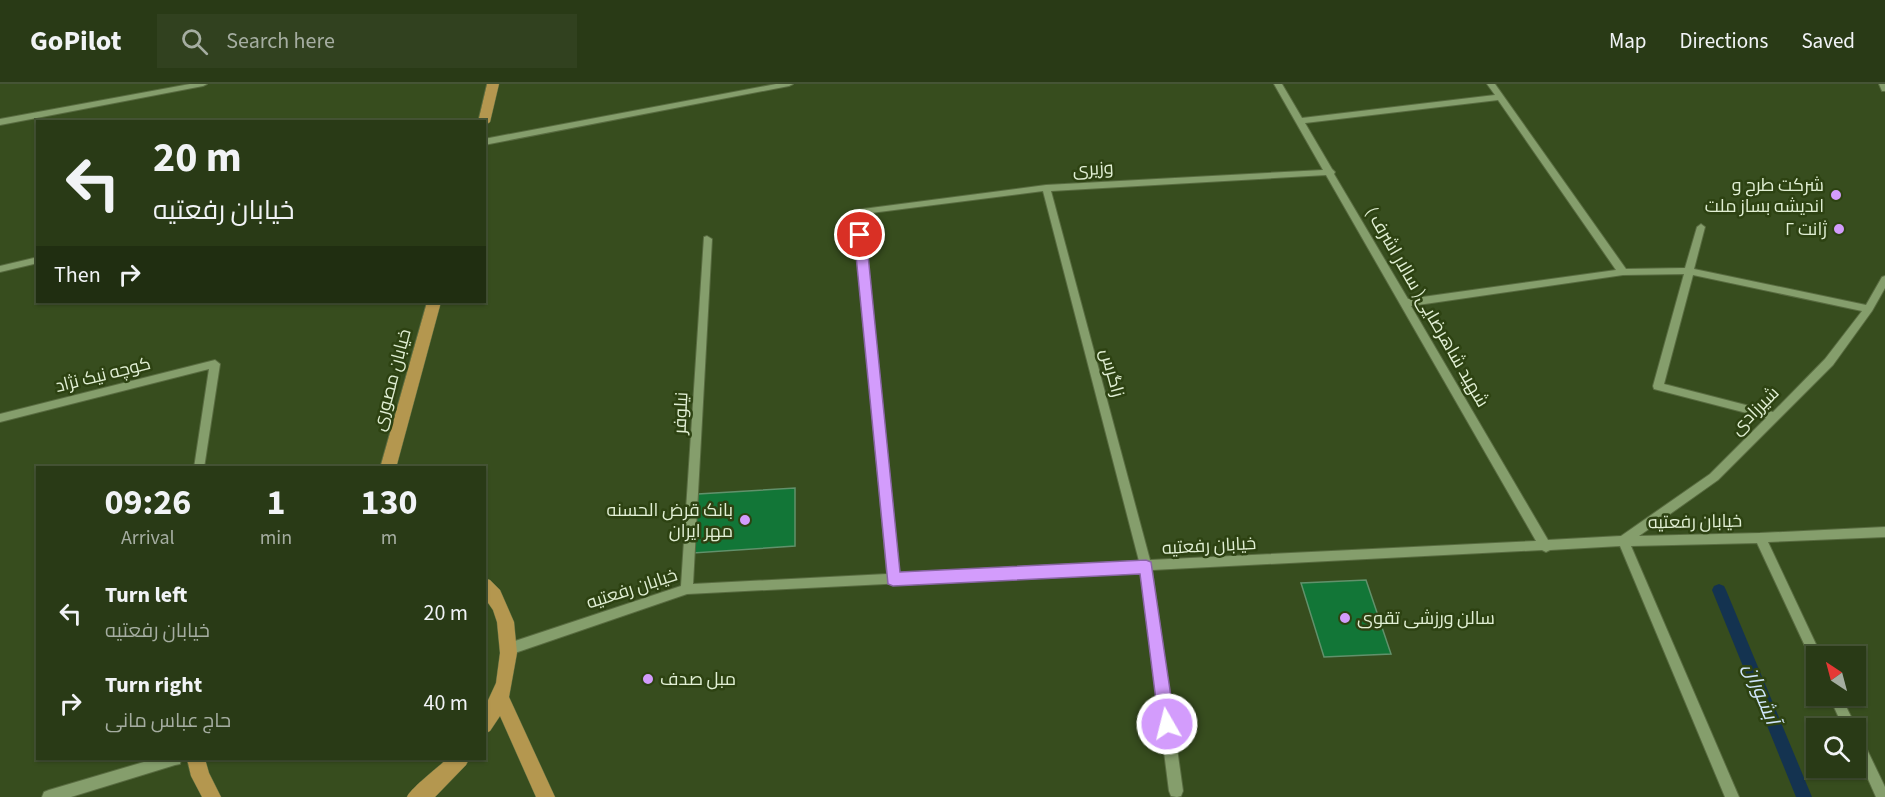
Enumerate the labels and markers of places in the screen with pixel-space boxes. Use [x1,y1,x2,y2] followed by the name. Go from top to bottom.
[1705,173,1824,219] place label: شرکت طرح و اندیشه بساز ملت
[1829,188,1843,202] marker: شرکت طرح و اندیشه بساز ملت
[834,209,885,260] pin
[1785,217,1827,242] place label: ژانت ۲
[1832,222,1846,236] marker: ژانت ۲
[607,498,733,544] place label: بانک قرض الحسنه مهر ایران
[738,513,752,527] marker: بانک قرض الحسنه مهر ایران
[1357,606,1495,631] place label: سالن ورزشی تقوی
[1338,611,1352,625] marker: سالن ورزشی تقوی
[660,667,736,692] place label: مبل صدف
[641,672,655,686] marker: مبل صدف

